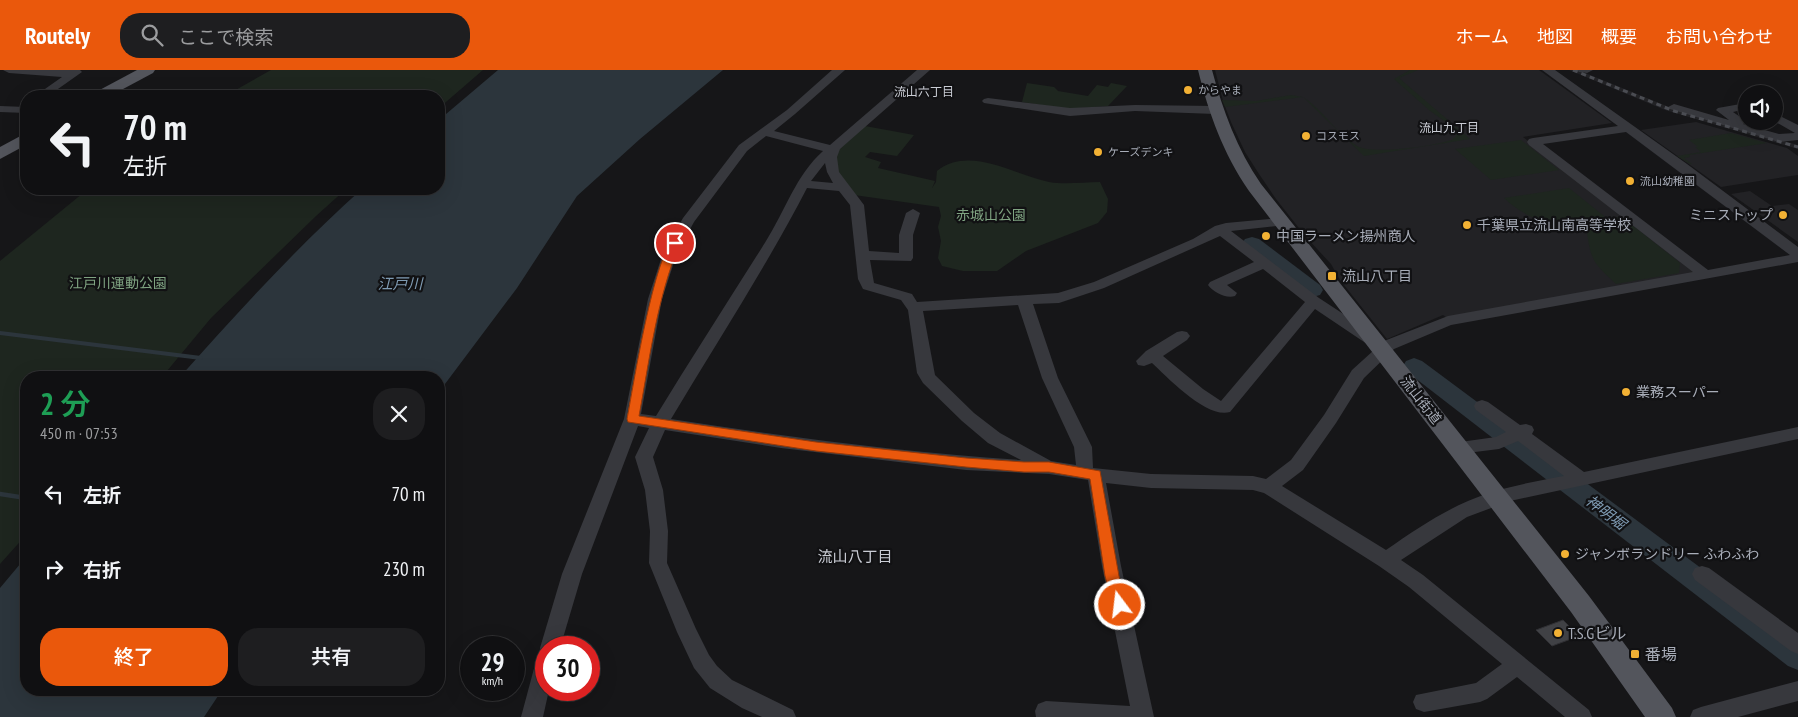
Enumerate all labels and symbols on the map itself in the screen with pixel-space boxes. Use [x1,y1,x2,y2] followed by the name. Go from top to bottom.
[1198,83,1242,97] place label: からやま
[894,84,954,99] district label: 流山六丁目
[1182,84,1194,96] marker: からやま
[1419,120,1479,135] district label: 流山九丁目
[1316,129,1360,143] place label: コスモス
[1300,130,1312,142] marker: コスモス
[1108,145,1173,159] place label: ケーズデンキ
[1092,146,1104,158] marker: ケーズデンキ
[1640,174,1695,188] place label: 流山幼稚園
[1624,175,1636,187] marker: 流山幼稚園
[956,206,1026,224] park label: 赤城山公園
[1689,206,1773,224] place label: ミニストップ
[1777,209,1789,221] marker: ミニストップ
[1477,216,1631,234] place label: 千葉県立流山南高等学校
[1461,219,1473,231] marker: 千葉県立流山南高等学校
[654,222,696,264] pin
[1276,227,1415,245] place label: 中国ラーメン揚州商人
[1260,230,1272,242] marker: 中国ラーメン揚州商人
[1342,267,1412,285] place label: 流山八丁目
[1326,270,1338,282] marker: 流山八丁目
[69,274,167,292] park label: 江戸川運動公園
[377,274,424,293] water label: 江戸川
[1397,372,1445,428] street label: 流山街道
[1636,383,1720,401] place label: 業務スーパー
[1620,386,1632,398] marker: 業務スーパー
[1582,491,1631,534] water label: 神明堀
[1575,545,1759,563] place label: ジャンボランドリー ふわふわ
[817,547,893,566] district label: 流山八丁目
[1559,548,1571,560] marker: ジャンボランドリー ふわふわ
[1093,578,1145,630] position arrow
[1568,623,1626,643] place label: T.S.Gビル
[1552,627,1564,639] marker: T.S.Gビル
[535,636,600,701] speed limit sign: 30
[1645,644,1677,664] place label: 番場
[1629,648,1641,660] marker: 番場

